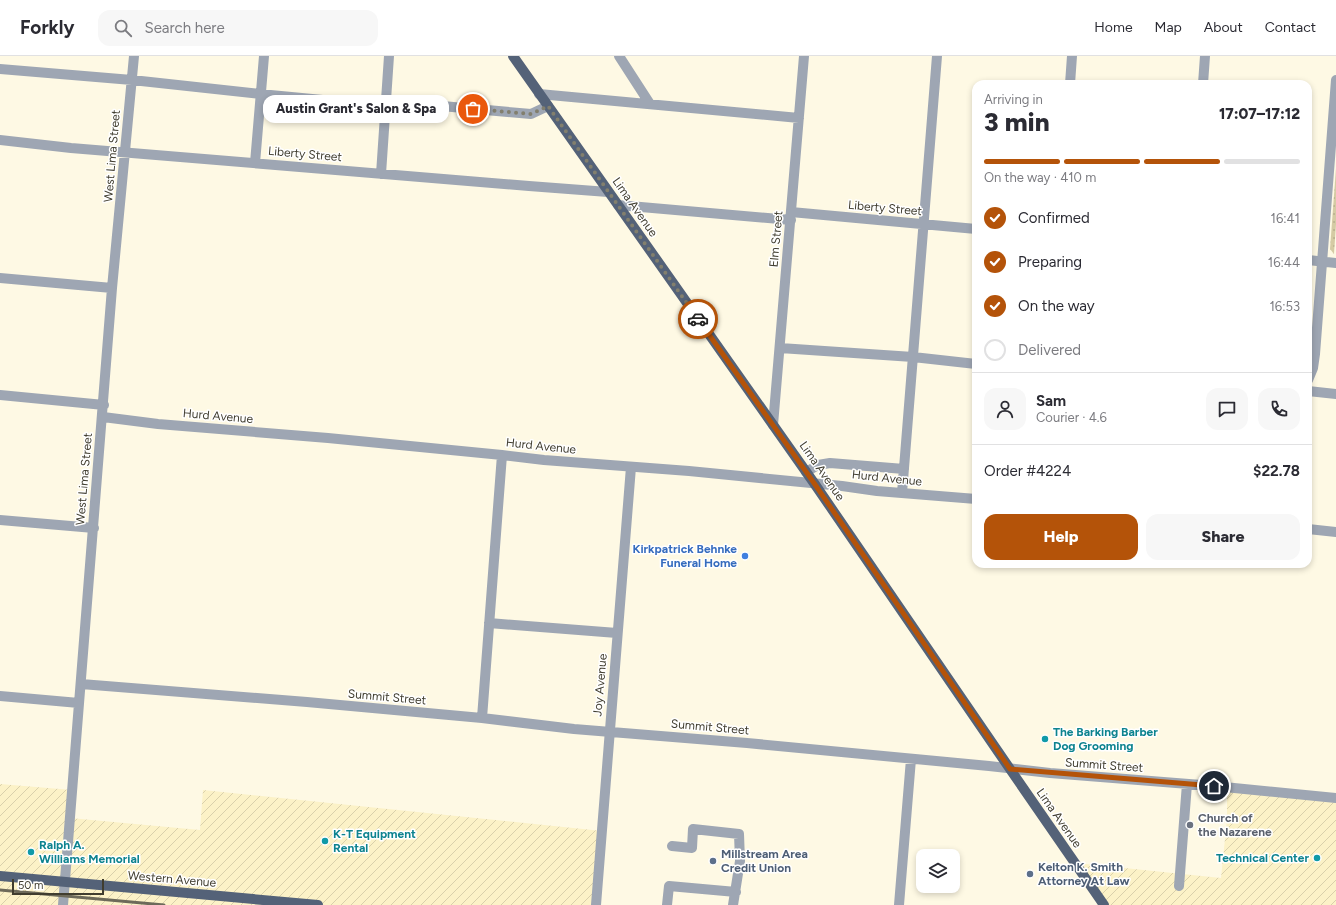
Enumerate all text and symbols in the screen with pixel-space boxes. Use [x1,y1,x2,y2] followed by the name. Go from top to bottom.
[98,10,378,46] search box
[20,16,74,39] text: Forkly
[112,17,134,39] icon: search
[144,19,225,37] text: Search here
[1094,19,1133,36] text: Home
[1155,19,1182,36] text: Map
[1204,19,1243,36] text: About
[1265,19,1316,36] text: Contact
[456,92,490,126] pin
[984,92,1043,107] text: Arriving in
[263,95,449,123] callout: Austin Grant's Salon & Spa
[462,98,484,120] icon: bag
[276,101,436,116] text: Austin Grant's Salon & Spa
[1219,105,1300,123] text: 17:07–17:12
[984,106,1050,138] text: 3 min
[101,109,123,203] street label: West Lima Street
[267,144,343,164] street label: Liberty Street
[984,170,1096,185] text: On the way · 410 m
[610,175,661,240] street label: Lima Avenue
[847,198,923,218] street label: Liberty Street
[984,207,1006,229] icon: check
[1018,209,1090,227] text: Confirmed
[767,210,785,268] street label: Elm Street
[1271,211,1300,226] text: 16:41
[984,251,1006,273] icon: check
[1018,253,1082,271] text: Preparing
[1268,255,1300,270] text: 16:44
[984,295,1006,317] icon: check
[1018,297,1095,315] text: On the way
[678,299,718,339] courier
[1269,299,1300,314] text: 16:53
[687,308,709,330] icon: car
[1018,341,1081,359] text: Delivered
[984,388,1026,430] button: person
[1206,388,1248,430] button: chat
[1258,388,1300,430] button: phone
[1036,392,1066,410] text: Sam
[182,406,254,426] street label: Hurd Avenue
[1036,410,1107,425] text: Courier · 4.6
[73,432,95,526] street label: West Lima Street
[505,435,577,457] street label: Hurd Avenue
[797,439,848,504] street label: Lima Avenue
[984,462,1071,480] text: Order #4224
[1253,462,1300,480] text: $22.78
[851,467,923,489] street label: Hurd Avenue
[984,514,1138,560] button: Help
[1146,514,1300,560] button: Share
[632,542,737,570] place label: Kirkpatrick Behnke Funeral Home
[740,551,750,561] marker: Kirkpatrick Behnke Funeral Home
[590,653,610,717] street label: Joy Avenue
[347,687,427,707] street label: Summit Street
[670,717,750,737] street label: Summit Street
[1053,725,1158,753] place label: The Barking Barber Dog Grooming
[1040,734,1050,744] marker: The Barking Barber Dog Grooming
[1064,755,1144,775] street label: Summit Street
[1197,769,1231,803] pin
[1203,775,1225,797] icon: home
[1034,786,1085,851] street label: Lima Avenue
[1198,811,1272,839] place label: Church of the Nazarene
[1185,820,1195,830] marker: Church of the Nazarene
[333,827,416,855] place label: K-T Equipment Rental
[320,836,330,846] marker: K-T Equipment Rental
[39,838,140,866] place label: Ralph A. Williams Memorial
[26,847,36,857] marker: Ralph A. Williams Memorial
[721,847,808,875] place label: Millstream Area Credit Union
[916,849,960,893] map controls
[916,849,960,893] button: layers
[1216,851,1309,865] place label: Technical Center
[1312,853,1322,863] marker: Technical Center
[708,856,718,866] marker: Millstream Area Credit Union
[1038,860,1130,888] place label: Kelton K. Smith Attorney At Law
[127,868,217,890] street label: Western Avenue
[1025,869,1035,879] marker: Kelton K. Smith Attorney At Law
[12,877,104,896] scale bar
[18,879,43,892] text: 50 m

